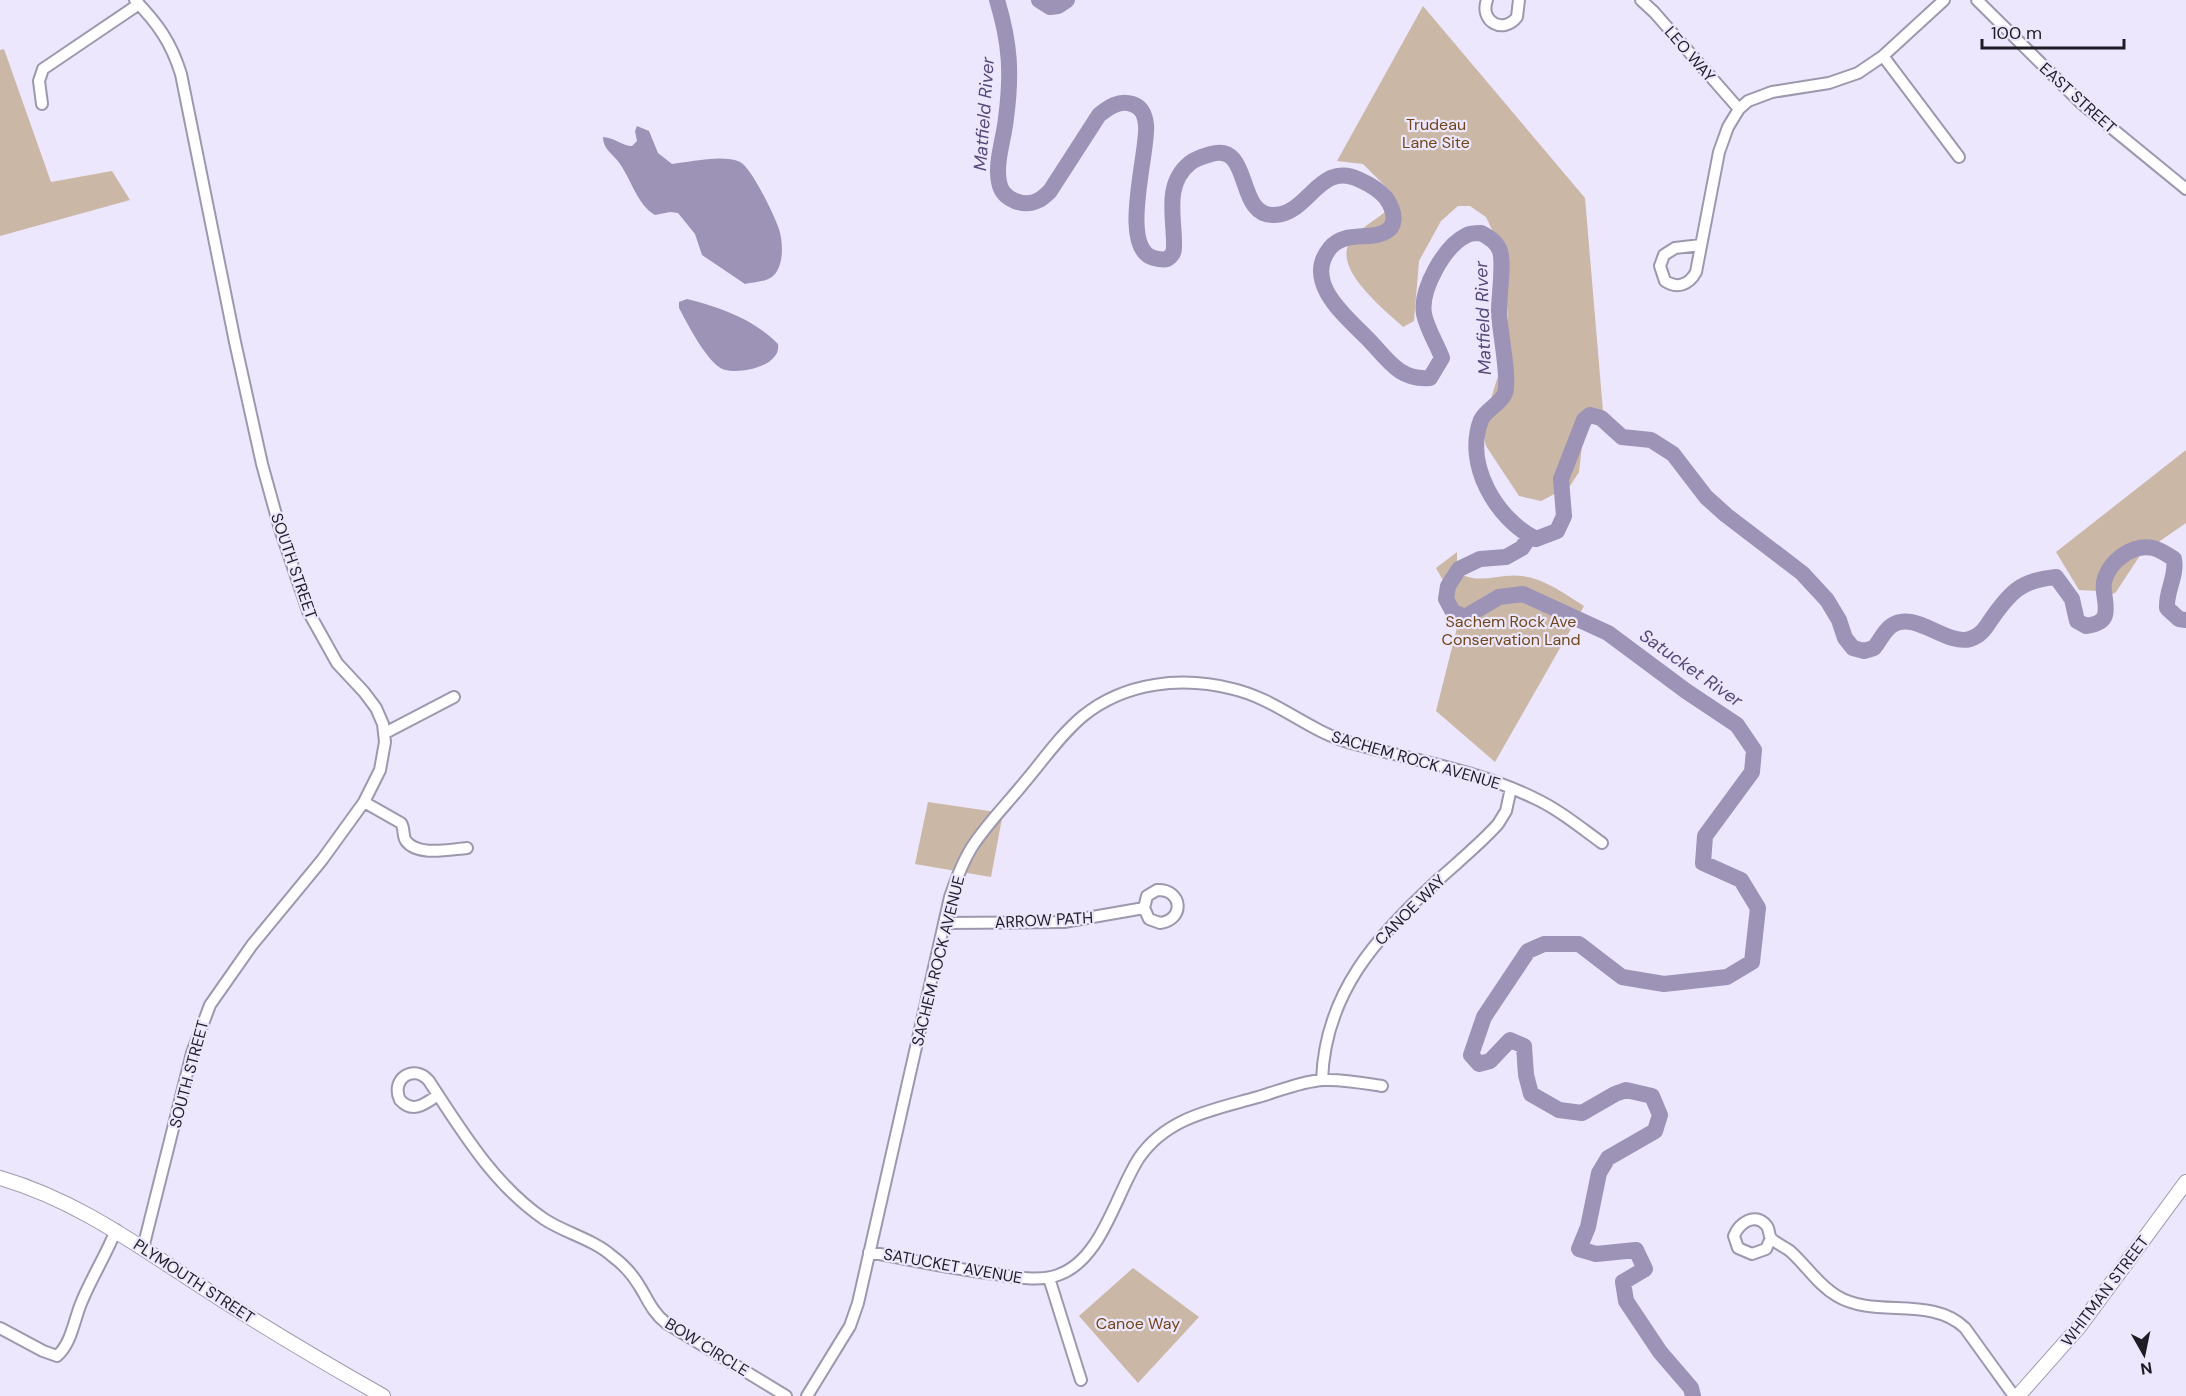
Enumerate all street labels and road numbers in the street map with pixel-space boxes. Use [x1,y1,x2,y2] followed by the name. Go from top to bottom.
[1660,22,1720,86] street label: LEO WAY
[2035,58,2121,138] street label: EAST STREET
[266,510,322,622] street label: SOUTH STREET
[1329,726,1503,794] street label: SACHEM ROCK AVENUE
[1370,870,1450,950] street label: CANOE WAY
[907,874,969,1048] street label: SACHEM ROCK AVENUE
[994,907,1094,933] street label: ARROW PATH
[165,1018,213,1130] street label: SOUTH STREET
[2057,1232,2153,1350] street label: WHITMAN STREET
[129,1234,259,1328] street label: PLYMOUTH STREET
[882,1243,1024,1289] street label: SATUCKET AVENUE
[661,1313,753,1381] street label: BOW CIRCLE

